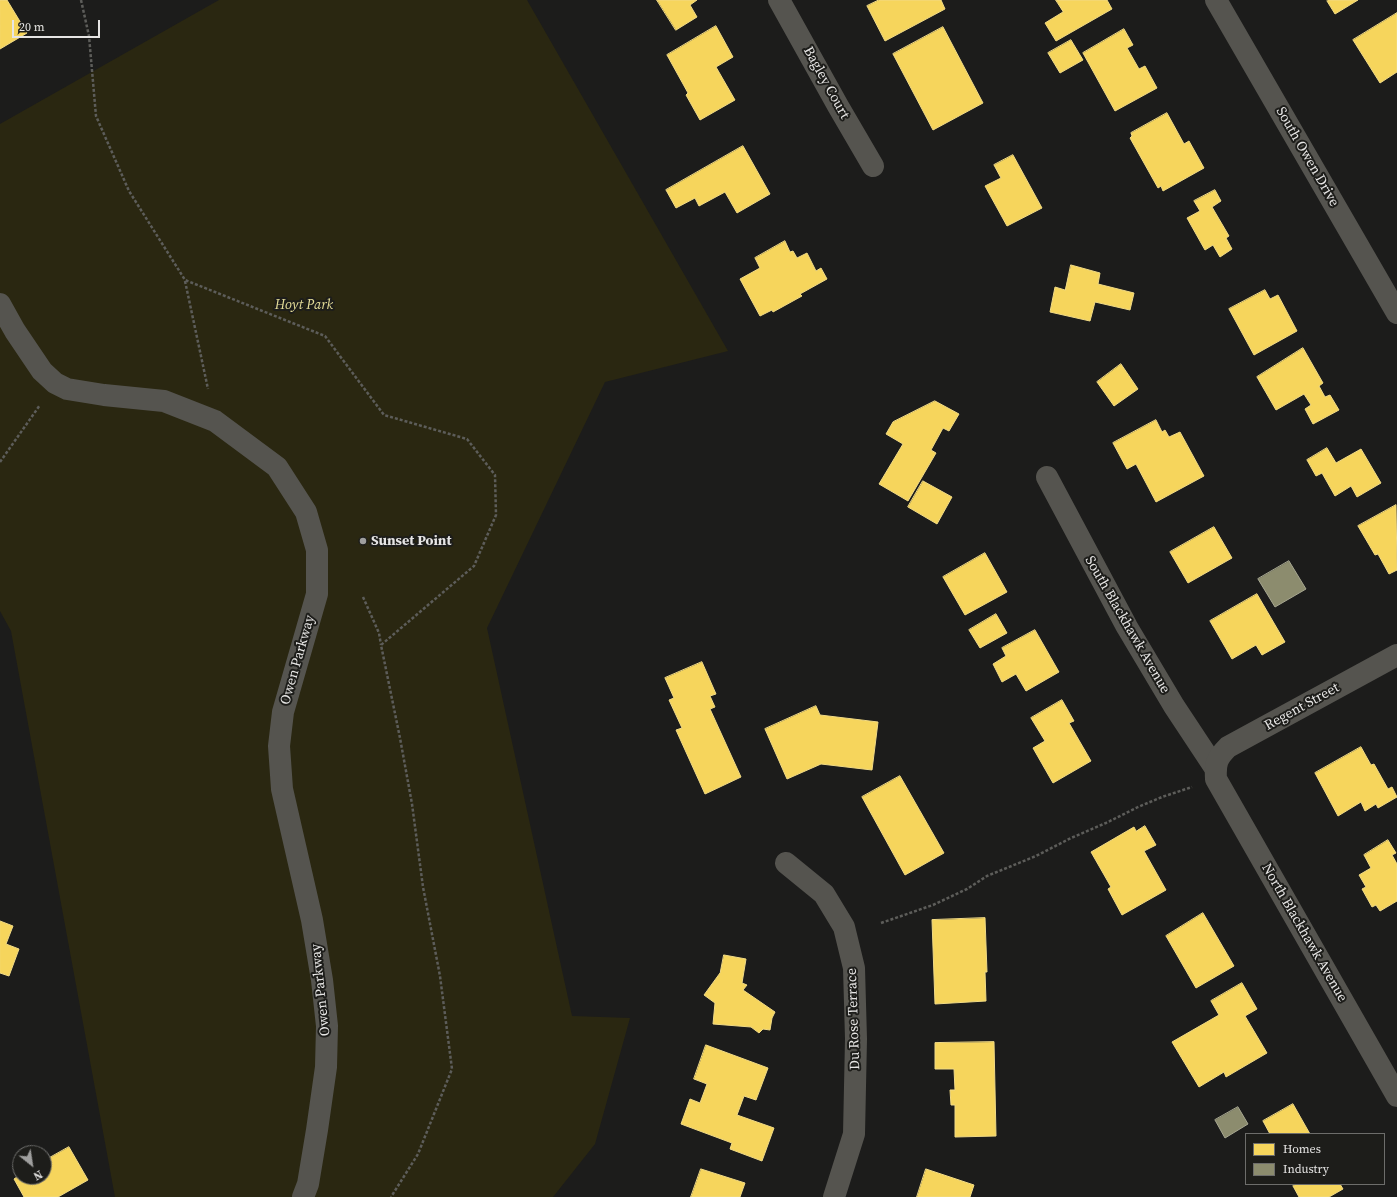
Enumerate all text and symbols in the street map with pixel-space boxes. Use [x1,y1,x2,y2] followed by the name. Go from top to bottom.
[14,12,102,38] scale bar
[19,19,45,35] text: 20 m
[799,44,853,122] street label: Bagley Court
[1272,104,1342,210] street label: South Owen Drive
[275,297,333,313] park label: Hoyt Park
[371,533,451,549] place label: Sunset Point
[358,536,368,546] marker: Sunset Point
[1081,553,1173,697] street label: South Blackhawk Avenue
[277,613,319,707] street label: Owen Parkway
[1262,680,1342,734] street label: Regent Street
[1257,861,1351,1005] street label: North Blackhawk Avenue
[308,943,334,1037] street label: Owen Parkway
[844,968,864,1070] street label: Du Rose Terrace
[1245,1133,1385,1185] legend
[1283,1141,1321,1157] text: Homes
[12,1145,52,1185] north arrow
[1283,1161,1329,1177] text: Industry
[31,1166,45,1183] text: N

